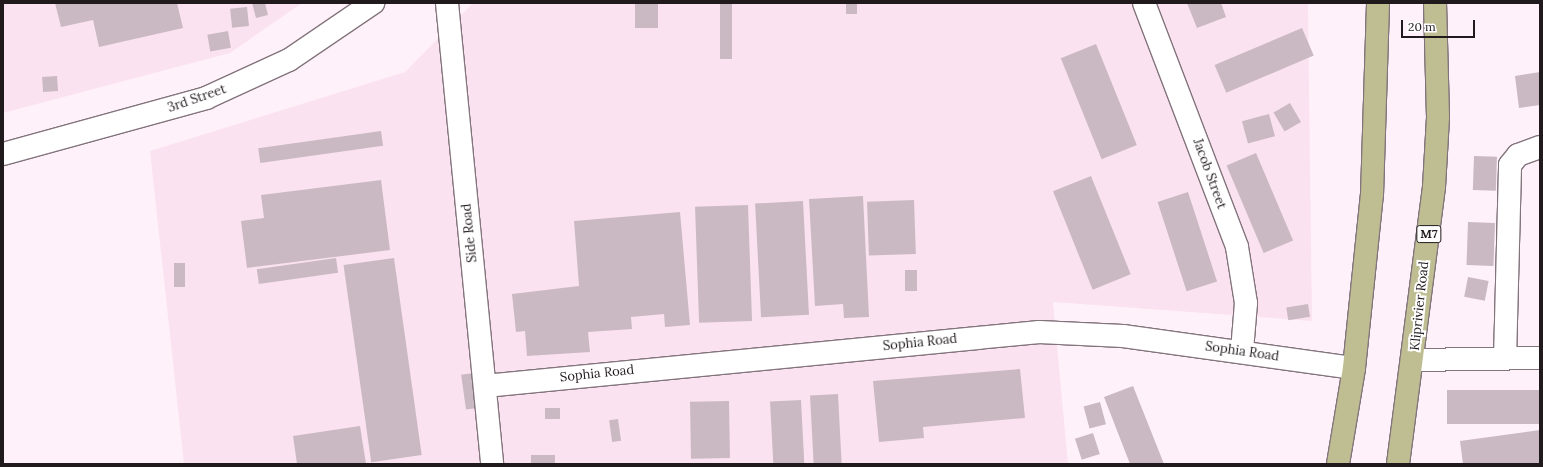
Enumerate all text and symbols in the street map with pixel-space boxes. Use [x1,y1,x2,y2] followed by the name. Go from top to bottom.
[1403,12,1477,38] scale bar
[1408,19,1436,34] text: 20 m
[166,82,228,116] street label: 3rd Street
[1189,137,1229,211] street label: Jacob Street
[459,203,481,263] street label: Side Road
[1416,224,1442,244] road number: M7
[1408,261,1432,351] street label: Kliprivier Road
[882,331,958,355] street label: Sophia Road
[1204,339,1280,365] street label: Sophia Road
[559,362,635,386] street label: Sophia Road

